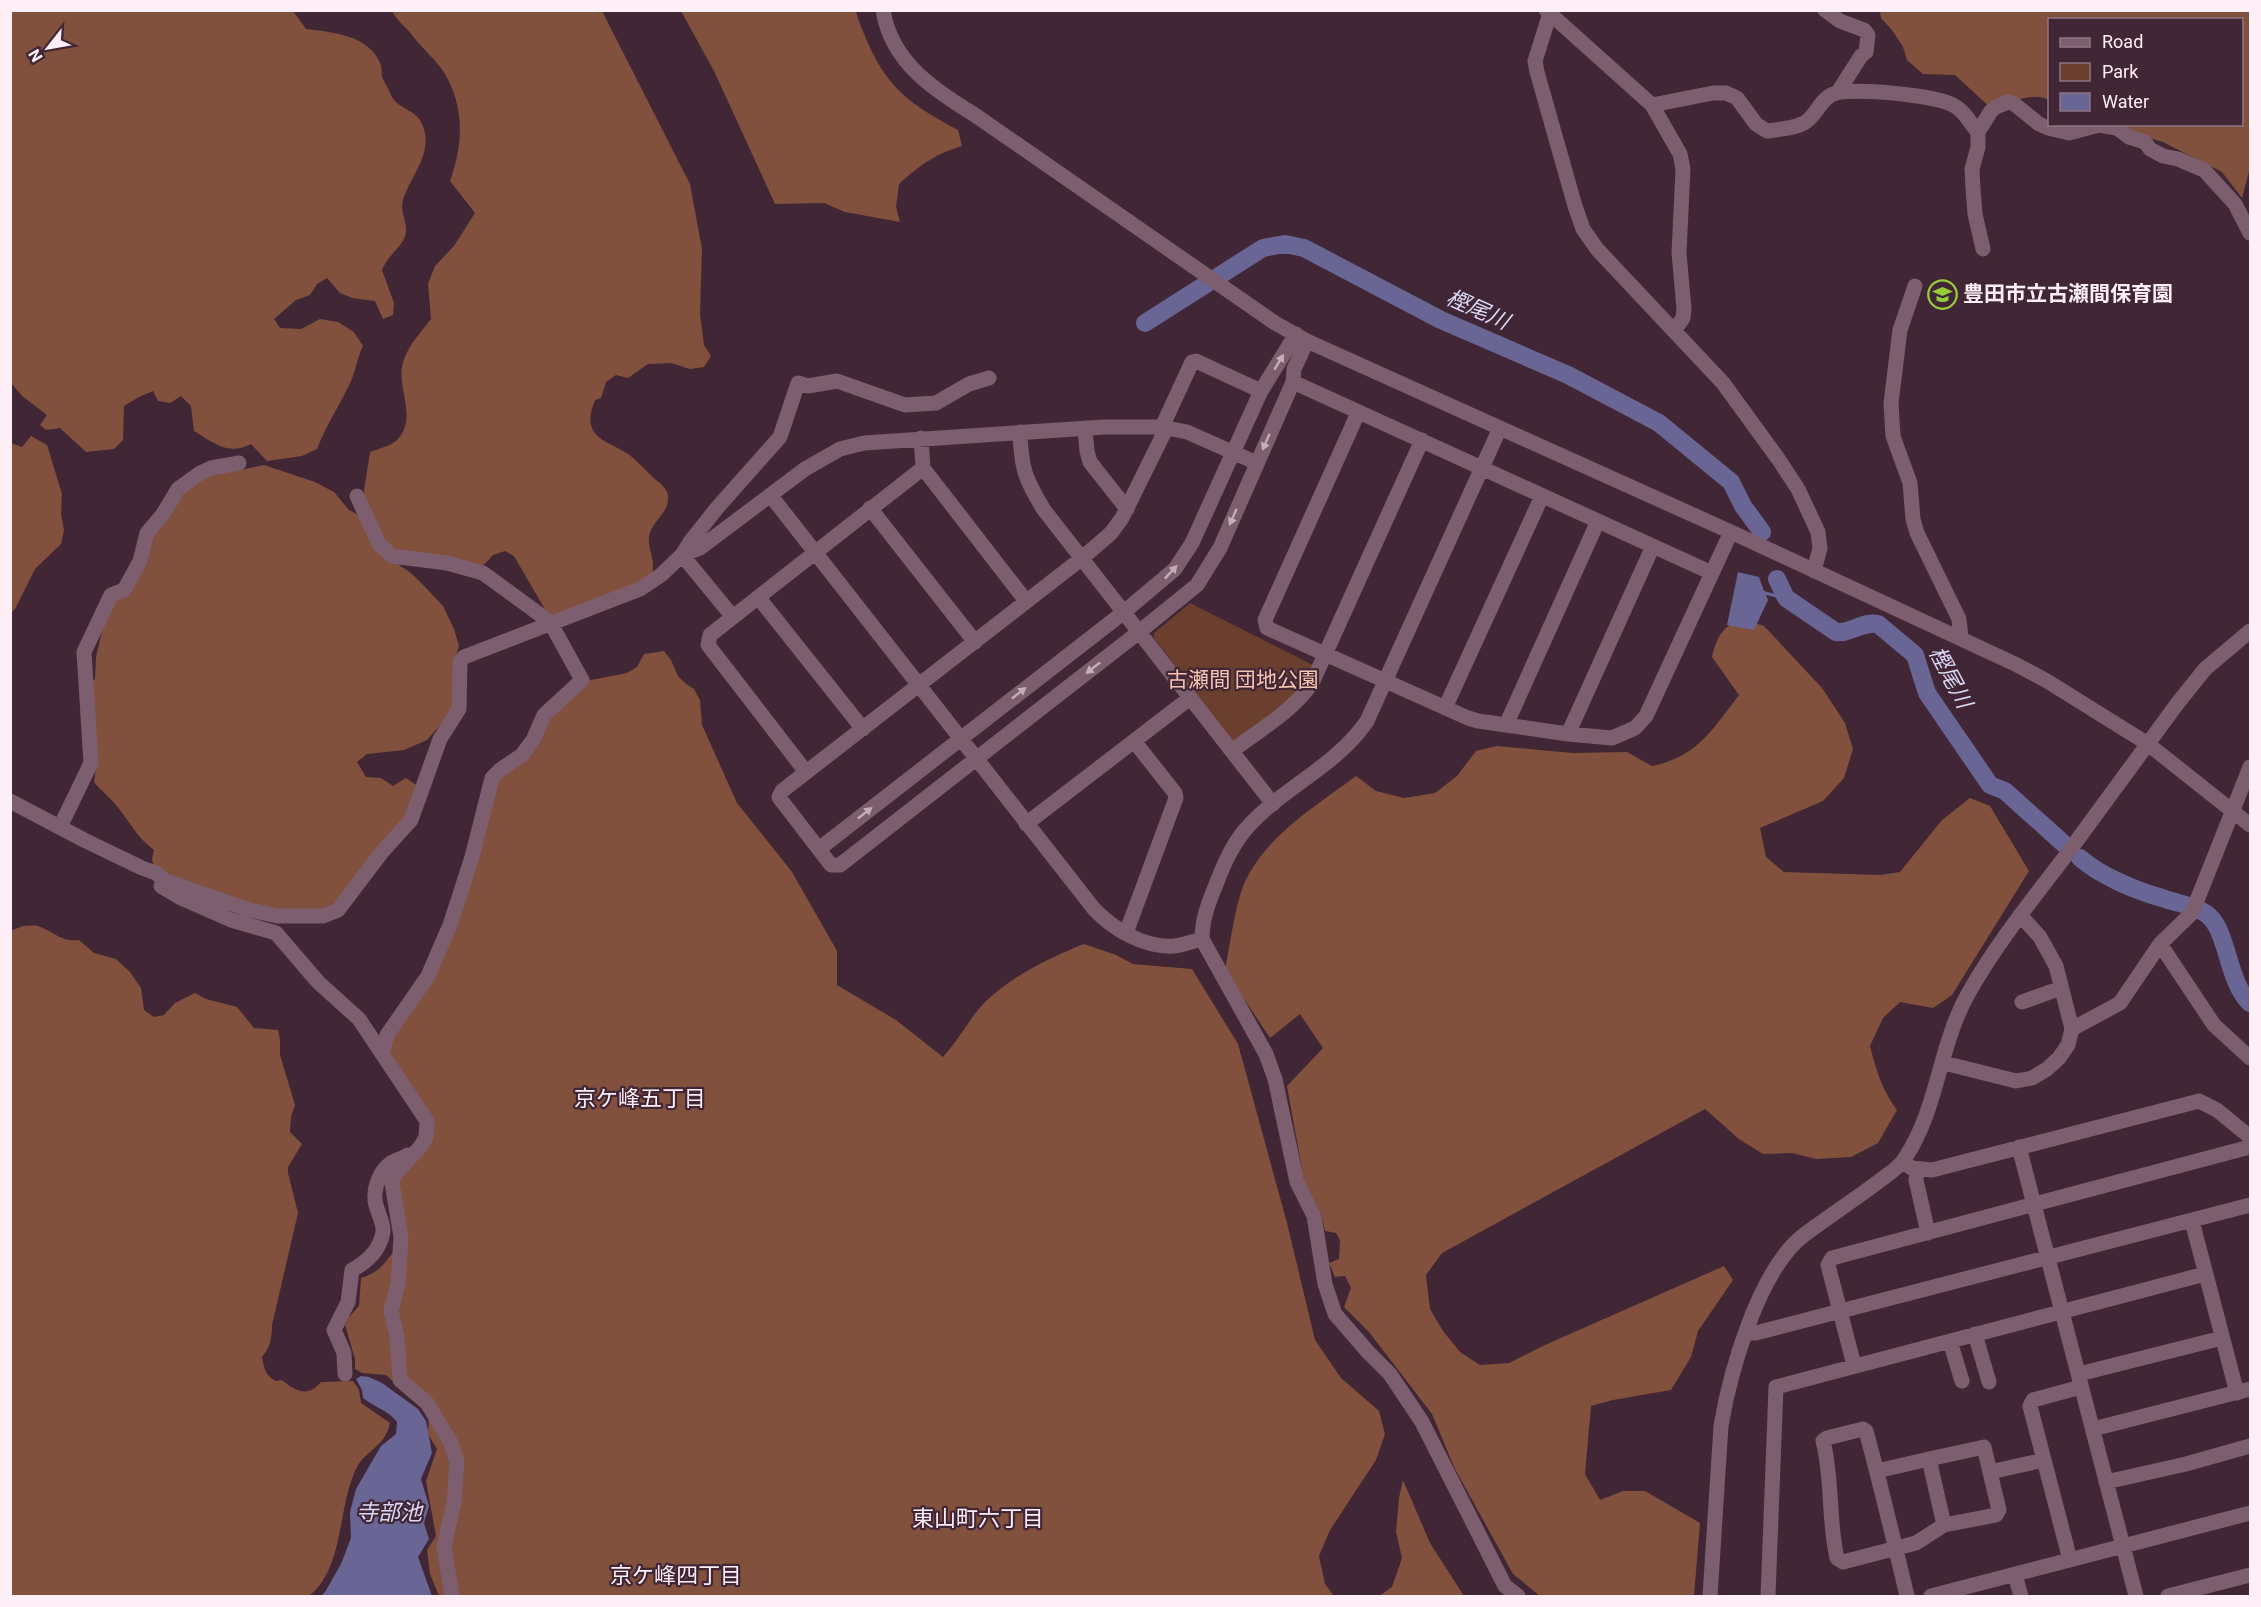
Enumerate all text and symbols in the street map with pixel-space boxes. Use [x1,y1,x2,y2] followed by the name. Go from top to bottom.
[18,18,78,78] north arrow
[2048,18,2243,126] legend
[2102,31,2143,52] text: Road
[25,46,47,65] text: N
[2102,61,2139,82] text: Park
[2102,91,2149,112] text: Water
[1926,278,1958,310] school or university icon: 豊田市立古瀬間保育園
[1963,282,2173,306] place label: 豊田市立古瀬間保育園
[1443,285,1515,335] water label: 樫尾川
[1274,354,1285,370] one-way arrow
[1261,433,1271,451] one-way arrow
[1228,508,1238,526] one-way arrow
[1164,564,1178,579] one-way arrow
[1924,642,1978,714] water label: 樫尾川
[1085,662,1101,675] one-way arrow
[1167,668,1319,692] park label: 古瀬間 団地公園
[1011,687,1026,699] one-way arrow
[857,807,872,819] one-way arrow
[574,1086,706,1111] district label: 京ケ峰五丁目
[356,1500,424,1525] water label: 寺部池
[912,1506,1044,1531] district label: 東山町六丁目
[610,1563,742,1588] district label: 京ケ峰四丁目

